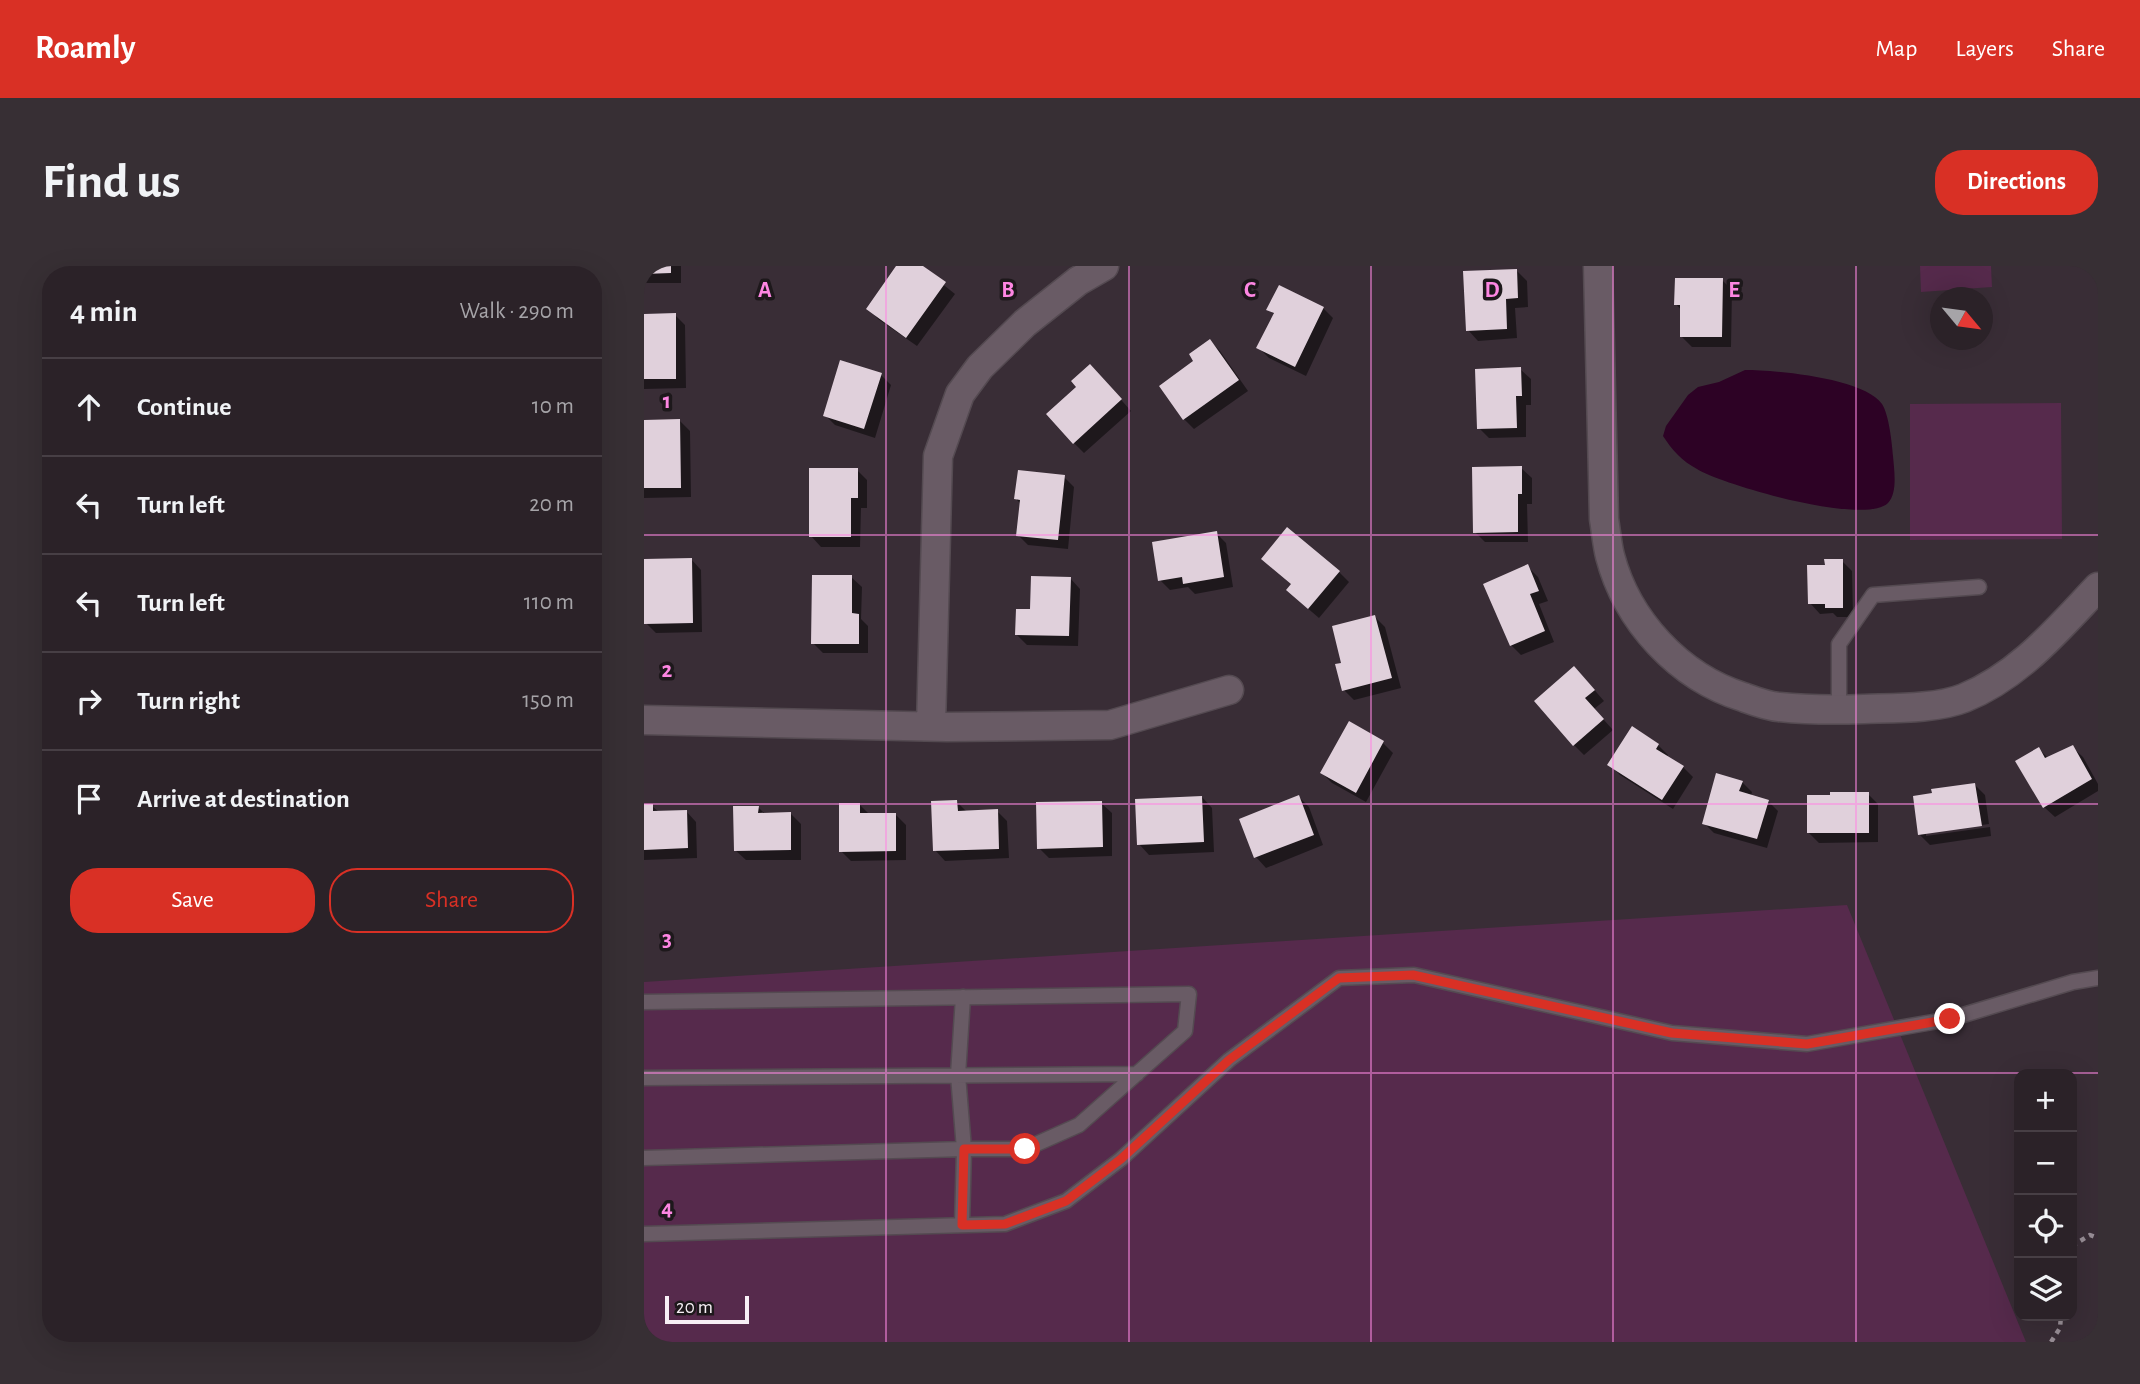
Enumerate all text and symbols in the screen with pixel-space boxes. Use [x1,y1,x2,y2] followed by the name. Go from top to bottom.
[35,32,135,65] text: Roamly
[1875,37,1917,61] text: Map
[1955,37,2014,61] text: Layers
[2052,37,2105,61] text: Share
[1935,150,2098,215] button: Directions
[42,158,181,207] text: Find us
[758,279,772,302] text: A
[1001,279,1015,302] text: B
[1244,279,1256,302] text: C
[1484,279,1500,302] text: D
[1728,279,1740,302] text: E
[1930,287,1993,350] north arrow
[70,297,138,327] text: 4 min
[459,300,574,323] text: Walk · 290 m
[70,388,108,426] icon: ahead
[663,390,671,413] text: 1
[137,394,232,420] text: Continue
[532,395,574,418] text: 10 m
[70,486,108,524] icon: left
[137,492,225,518] text: Turn left
[529,493,574,516] text: 20 m
[70,584,108,622] icon: left
[137,590,225,616] text: Turn left
[524,591,574,614] text: 110 m
[662,659,673,682] text: 2
[70,682,108,720] icon: right
[137,688,240,714] text: Turn right
[522,689,574,712] text: 150 m
[70,780,108,818] icon: arrive
[137,786,350,812] text: Arrive at destination
[70,868,315,933] button: Save
[329,868,574,933] button: Share
[662,928,672,951] text: 3
[1934,1003,1965,1034] route end
[2014,1069,2077,1321] map controls
[2014,1069,2077,1132] button: +
[2014,1132,2077,1195] button: −
[1009,1133,1040,1164] route start
[2014,1195,2077,1258] button: locate
[661,1197,673,1220] text: 4
[2014,1258,2077,1321] button: layers
[665,1293,749,1325] scale bar
[676,1298,713,1317] text: 20 m

